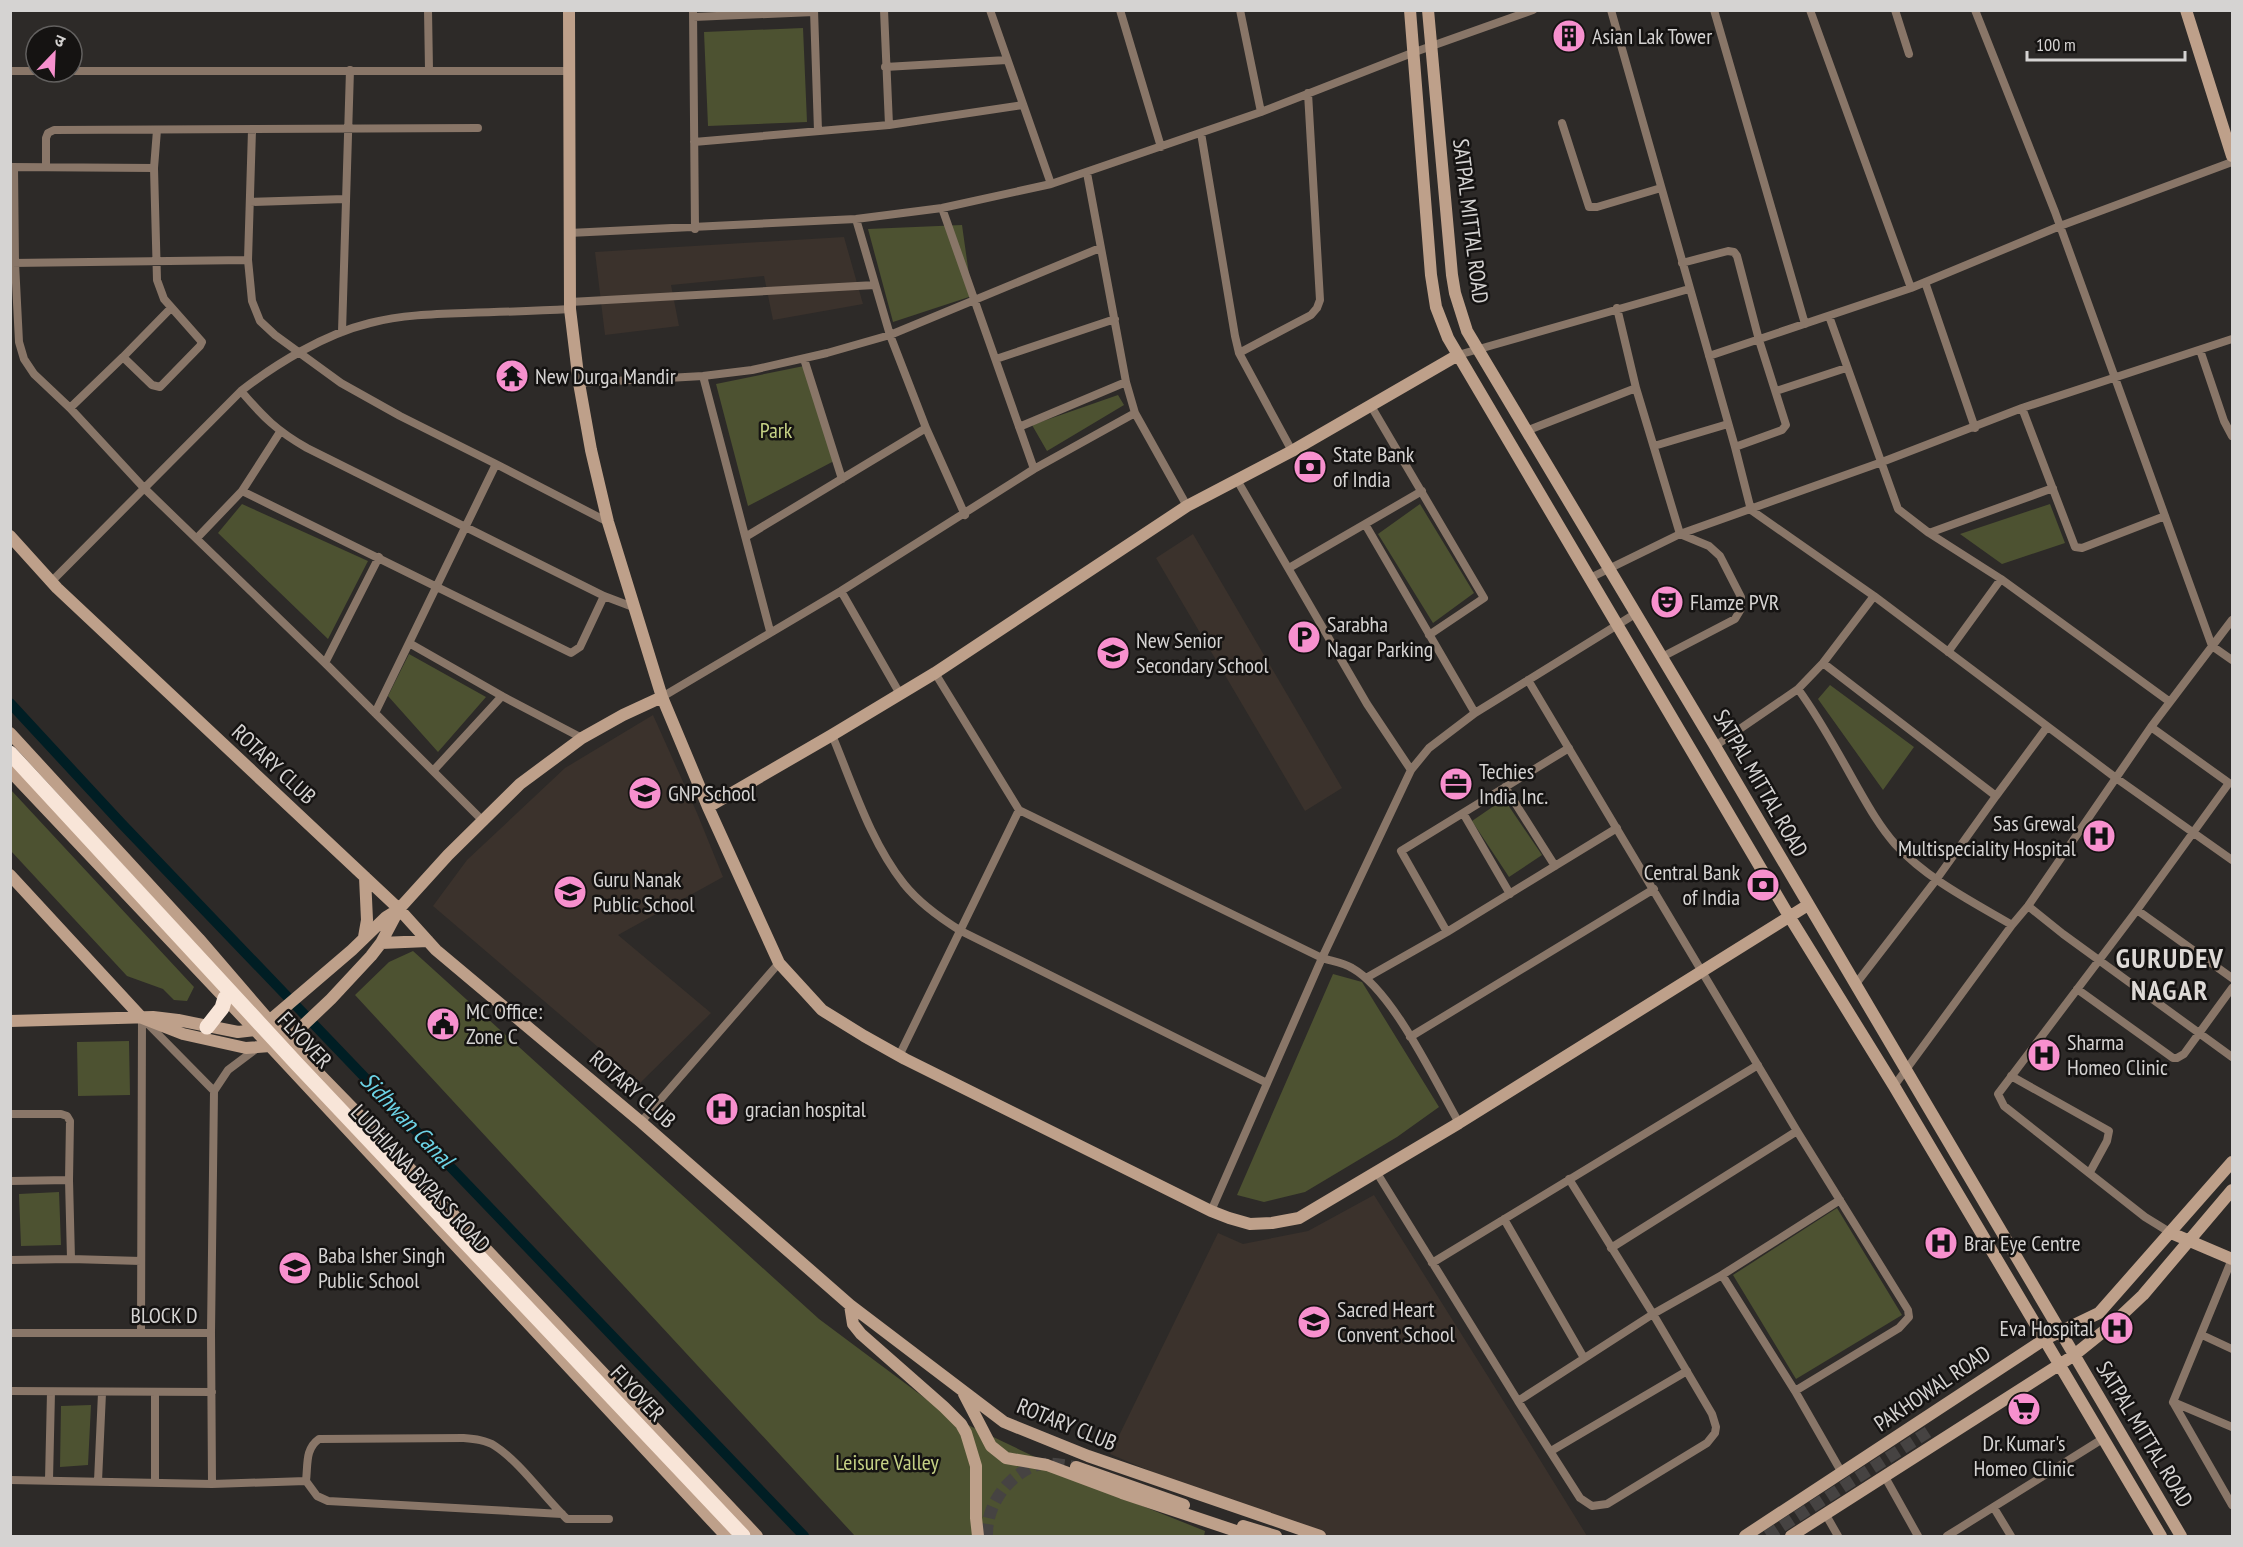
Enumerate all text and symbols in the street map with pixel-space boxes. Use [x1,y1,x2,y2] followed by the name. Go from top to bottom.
[1551,18,1587,54] building icon: Asian Lak Tower
[1592,22,1712,50] place label: Asian Lak Tower
[24,24,84,84] north arrow
[2027,24,2184,62] scale bar
[52,29,69,51] text: उ
[2036,33,2076,56] text: 100 m
[1447,137,1495,305] street label: SATPAL MITTAL ROAD
[494,358,530,394] temple icon: New Durga Mandir
[535,362,676,390] place label: New Durga Mandir
[760,416,793,444] park label: Park
[1333,440,1415,493] place label: State Bank of India
[1292,449,1328,485] bank icon: State Bank of India
[1649,584,1685,620] theatre icon: Flamze PVR
[1690,588,1779,616] place label: Flamze PVR
[1327,610,1433,663] place label: Sarabha Nagar Parking
[1286,619,1322,655] parking icon: Sarabha Nagar Parking
[1136,626,1270,679] place label: New Senior Secondary School
[1095,635,1131,671] school or university icon: New Senior Secondary School
[1707,704,1815,862] street label: SATPAL MITTAL ROAD
[226,718,322,810] street label: ROTARY CLUB
[1479,757,1548,810] place label: Techies India Inc.
[1438,766,1474,802] office icon: Techies India Inc.
[627,775,663,811] school or university icon: GNP School
[668,779,756,807] place label: GNP School
[1898,809,2077,862] place label: Sas Grewal Multispeciality Hospital
[2081,818,2117,854] hospital icon: Sas Grewal Multispeciality Hospital
[1644,858,1740,911] place label: Central Bank of India
[593,865,695,918] place label: Guru Nanak Public School
[1745,867,1781,903] bank icon: Central Bank of India
[552,874,588,910] school or university icon: Guru Nanak Public School
[2116,939,2224,1008] district label: GURUDEV NAGAR
[466,997,542,1050] place label: MC Office: Zone C
[272,1006,338,1074] street label: FLYOVER
[425,1006,461,1042] public building icon: MC Office: Zone C
[2067,1028,2168,1081] place label: Sharma Homeo Clinic
[2026,1037,2062,1073] hospital icon: Sharma Homeo Clinic
[584,1044,682,1134] street label: ROTARY CLUB
[354,1065,462,1176] water label: Sidhwan Canal
[704,1091,740,1127] hospital icon: gracian hospital
[745,1095,867,1123] place label: gracian hospital
[345,1098,497,1258] street label: LUDHIANA BYPASS ROAD
[1923,1225,1959,1261] hospital icon: Brar Eye Centre
[1964,1229,2081,1257] place label: Brar Eye Centre
[318,1241,445,1294] place label: Baba Isher Singh Public School
[277,1250,313,1286] school or university icon: Baba Isher Singh Public School
[1337,1295,1456,1348] place label: Sacred Heart Convent School
[131,1301,197,1329] street label: BLOCK D
[1296,1304,1332,1340] school or university icon: Sacred Heart Convent School
[2099,1310,2135,1346] hospital icon: Eva Hospital
[2000,1314,2095,1342] place label: Eva Hospital
[1868,1339,1996,1437] street label: PAKHOWAL ROAD
[2090,1356,2200,1512] street label: SATPAL MITTAL ROAD
[605,1359,671,1427] street label: FLYOVER
[1013,1391,1121,1457] street label: ROTARY CLUB
[2006,1391,2042,1427] supermarket icon: Dr. Kumar's Homeo Clinic
[1974,1429,2075,1482] place label: Dr. Kumar's Homeo Clinic
[835,1448,940,1476] park label: Leisure Valley

